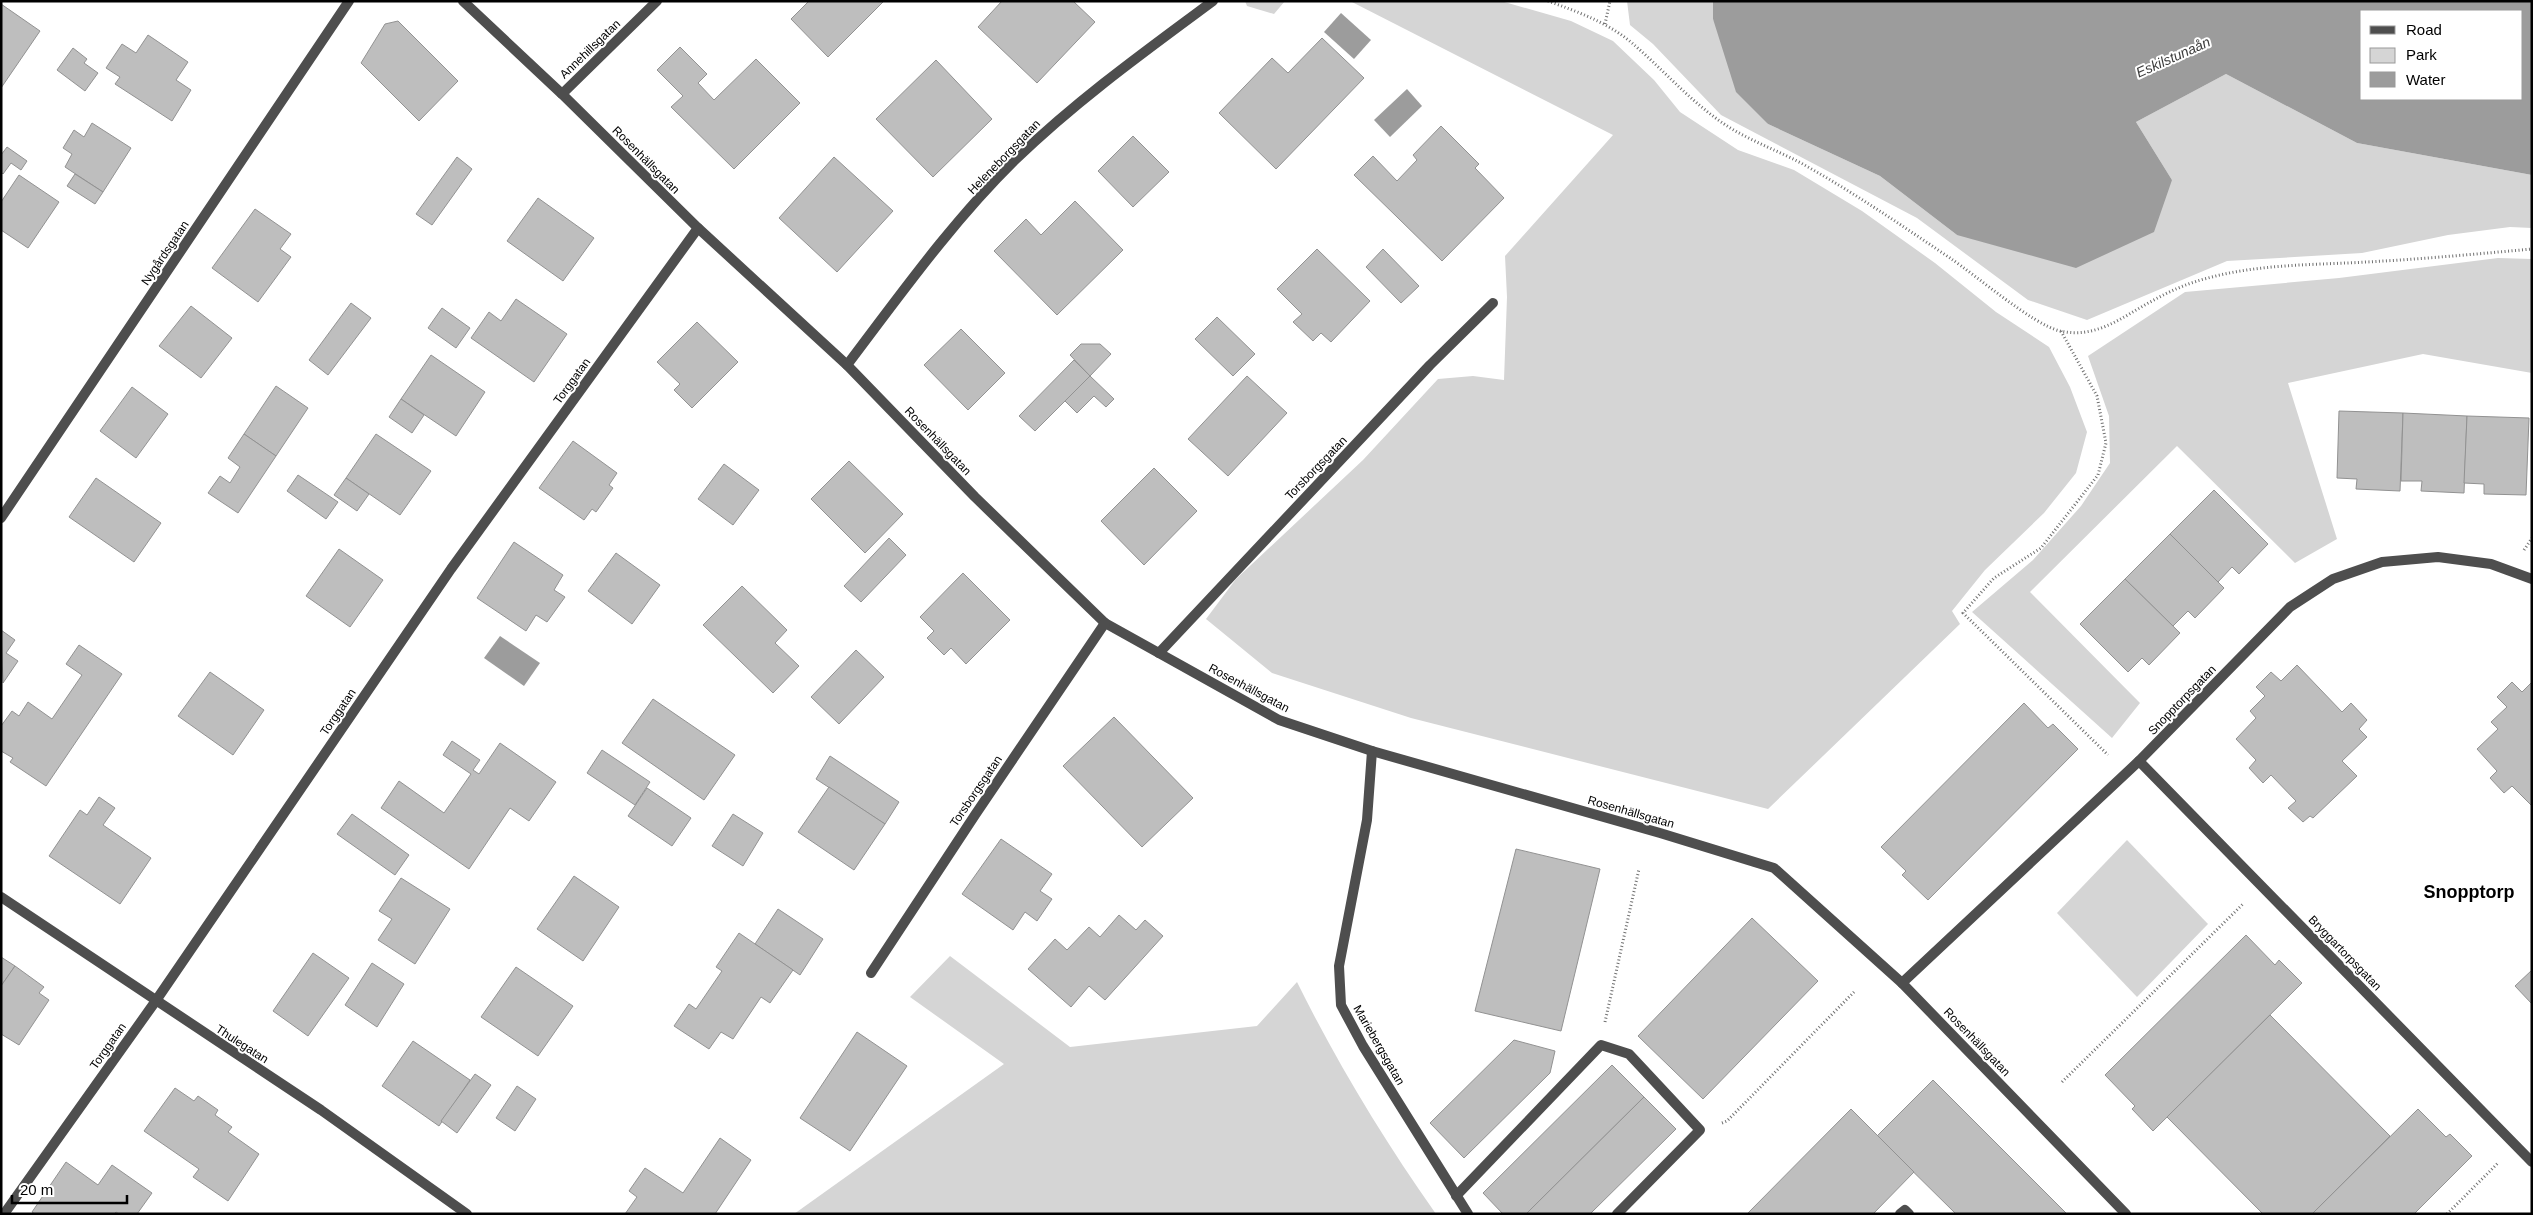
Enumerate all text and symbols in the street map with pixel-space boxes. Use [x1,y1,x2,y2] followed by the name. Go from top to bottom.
[2360,10,2523,100] legend
[557,17,623,81] street label: Annehillsgatan
[2406,21,2442,38] text: Road
[2133,33,2213,80] water label: Eskilstunaån
[2406,46,2437,63] text: Park
[2406,71,2445,88] text: Water
[965,117,1043,197] street label: Heleneborgsgatan
[609,123,683,197] street label: Rosenhällsgatan
[138,218,192,288] street label: Nygårdsgatan
[551,355,593,407] street label: Torggatan
[902,404,974,478] street label: Rosenhällsgatan
[1282,433,1350,503] street label: Torsborgsgatan
[1206,661,1292,715] street label: Rosenhällsgatan
[2145,662,2219,738] street label: Snopptorpsgatan
[317,686,359,738] street label: Torggatan
[947,753,1005,829] street label: Torsborgsgatan
[1586,793,1676,831] street label: Rosenhällsgatan
[2424,882,2514,902] district label: Snopptorp
[2306,913,2384,993] street label: Bryggartorpsgatan
[1350,1003,1408,1087] street label: Mariebergsgatan
[1941,1005,2013,1079] street label: Rosenhällsgatan
[87,1020,129,1072] street label: Torggatan
[213,1022,271,1066] street label: Thulegatan
[12,1172,128,1204] scale bar
[20,1181,53,1198] text: 20 m

